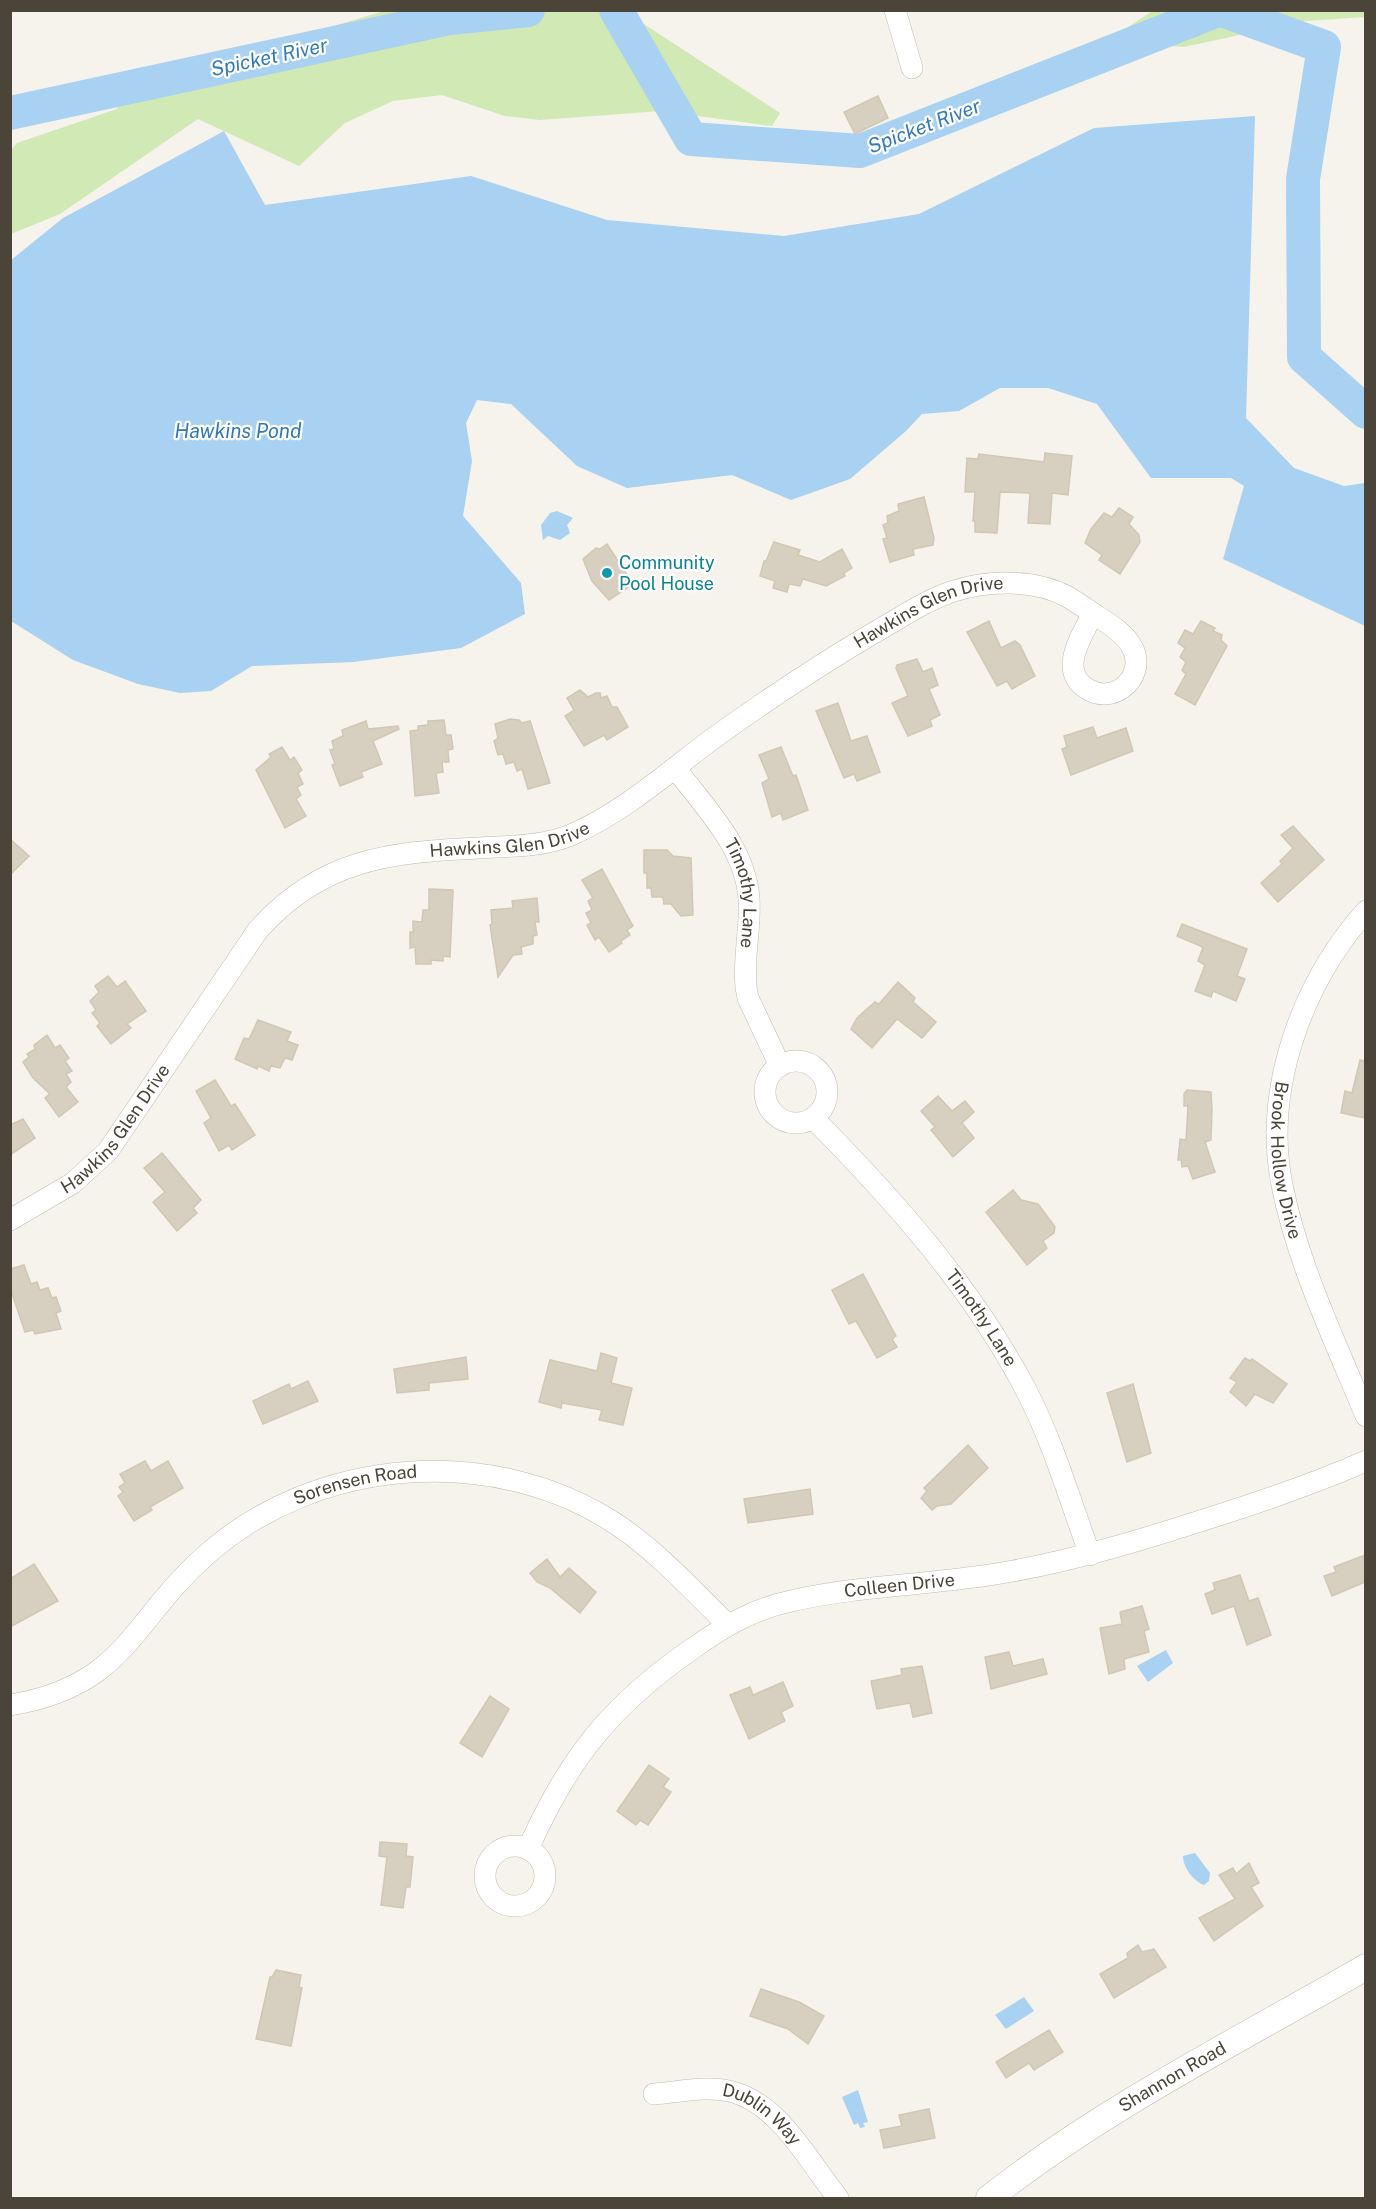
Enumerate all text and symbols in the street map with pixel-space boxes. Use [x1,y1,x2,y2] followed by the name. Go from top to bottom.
[208,33,330,81] water label: Spicket River
[864,93,984,158] water label: Spicket River
[175,419,302,443] water label: Hawkins Pond
[619,552,715,594] place label: Community Pool House
[600,566,614,580] marker: Community Pool House
[850,572,1004,652] street label: Hawkins Glen Drive
[429,817,593,861] street label: Hawkins Glen Drive
[720,834,760,949] street label: Timothy Lane
[57,1060,174,1198] street label: Hawkins Glen Drive
[1267,1080,1306,1241] street label: Brook Hollow Drive
[942,1265,1022,1370] street label: Timothy Lane
[290,1461,418,1509] street label: Sorensen Road
[843,1569,956,1601] street label: Colleen Drive
[1115,2037,1230,2116] street label: Shannon Road
[721,2079,806,2149] street label: Dublin Way

